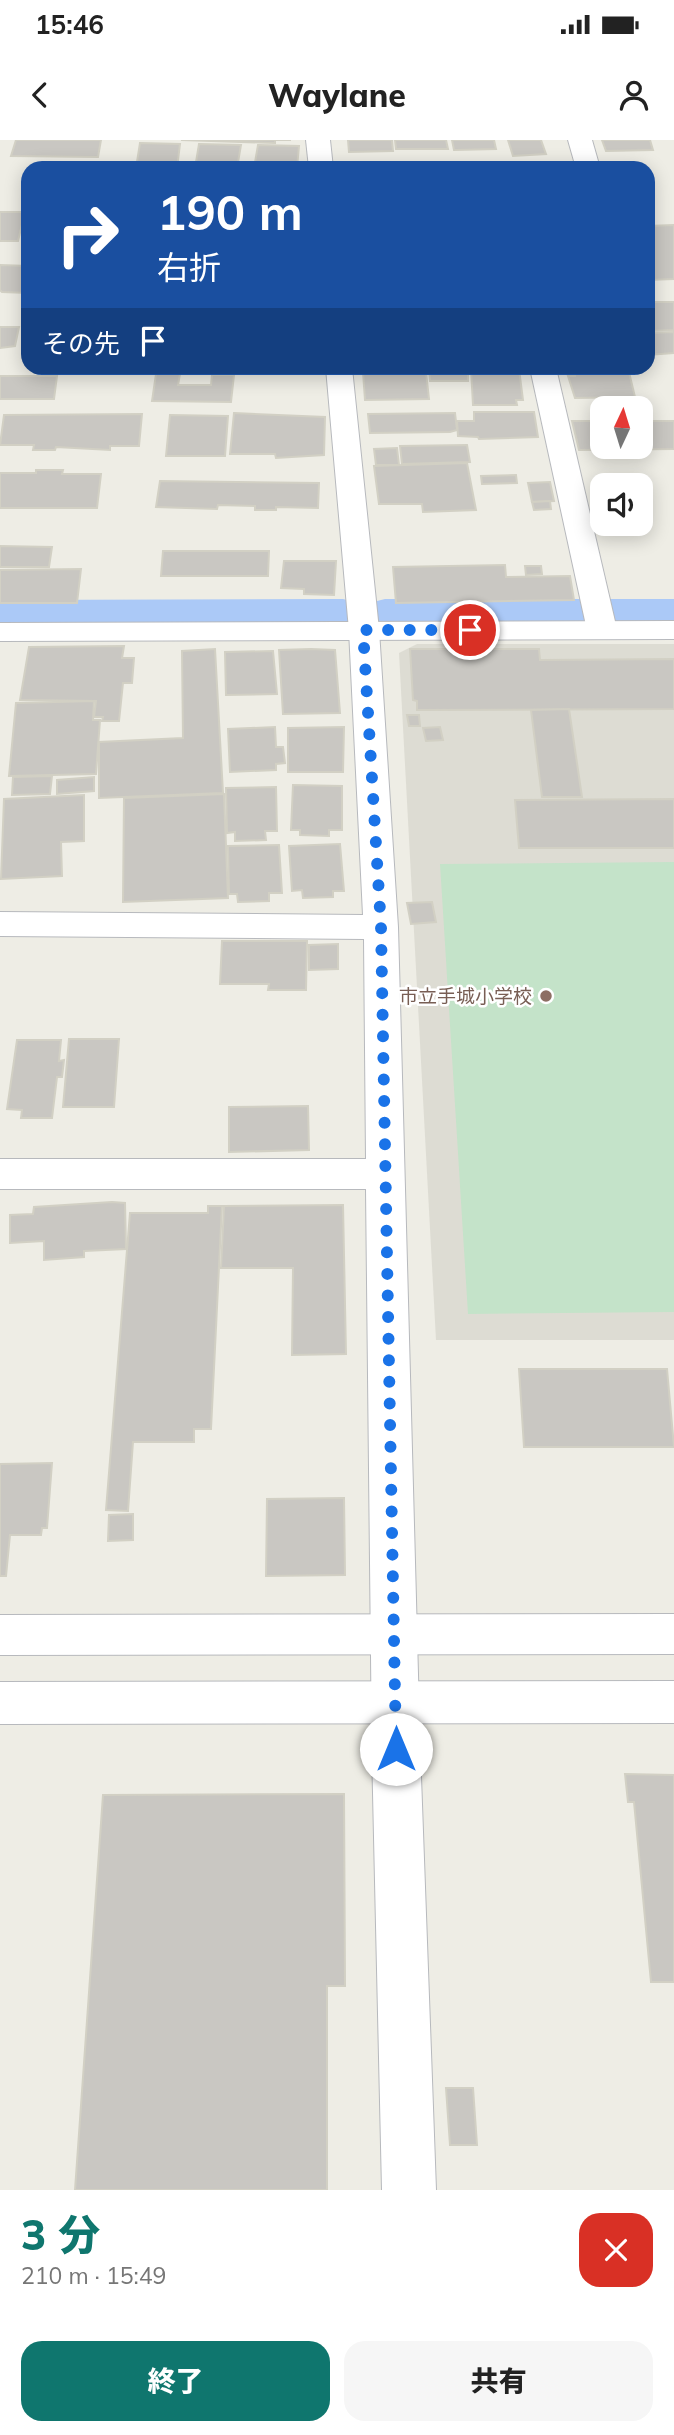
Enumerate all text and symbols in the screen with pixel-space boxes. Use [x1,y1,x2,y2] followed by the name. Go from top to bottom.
[35,8,104,41] text: 15:46
[268,75,406,115] text: Waylane
[21,76,59,114] icon: back
[615,76,653,114] icon: person
[157,181,303,242] text: 190 m
[42,189,133,280] icon: right
[157,247,221,287] text: 右折
[134,322,172,360] icon: arrive
[42,327,120,360] text: その先
[590,396,653,458] north arrow
[590,396,653,536] map controls
[590,473,653,536] button: sound
[440,600,500,660] pin
[451,611,489,649] icon: arrive
[399,984,532,1008] place label: 市立手城小学校
[538,988,554,1004] marker: 市立手城小学校
[359,1712,433,1786] position arrow
[21,2208,100,2261] text: 3 分
[579,2213,653,2287] button: close
[21,2261,166,2290] text: 210 m · 15:49
[21,2341,330,2421] button: 終了
[344,2341,653,2421] button: 共有

